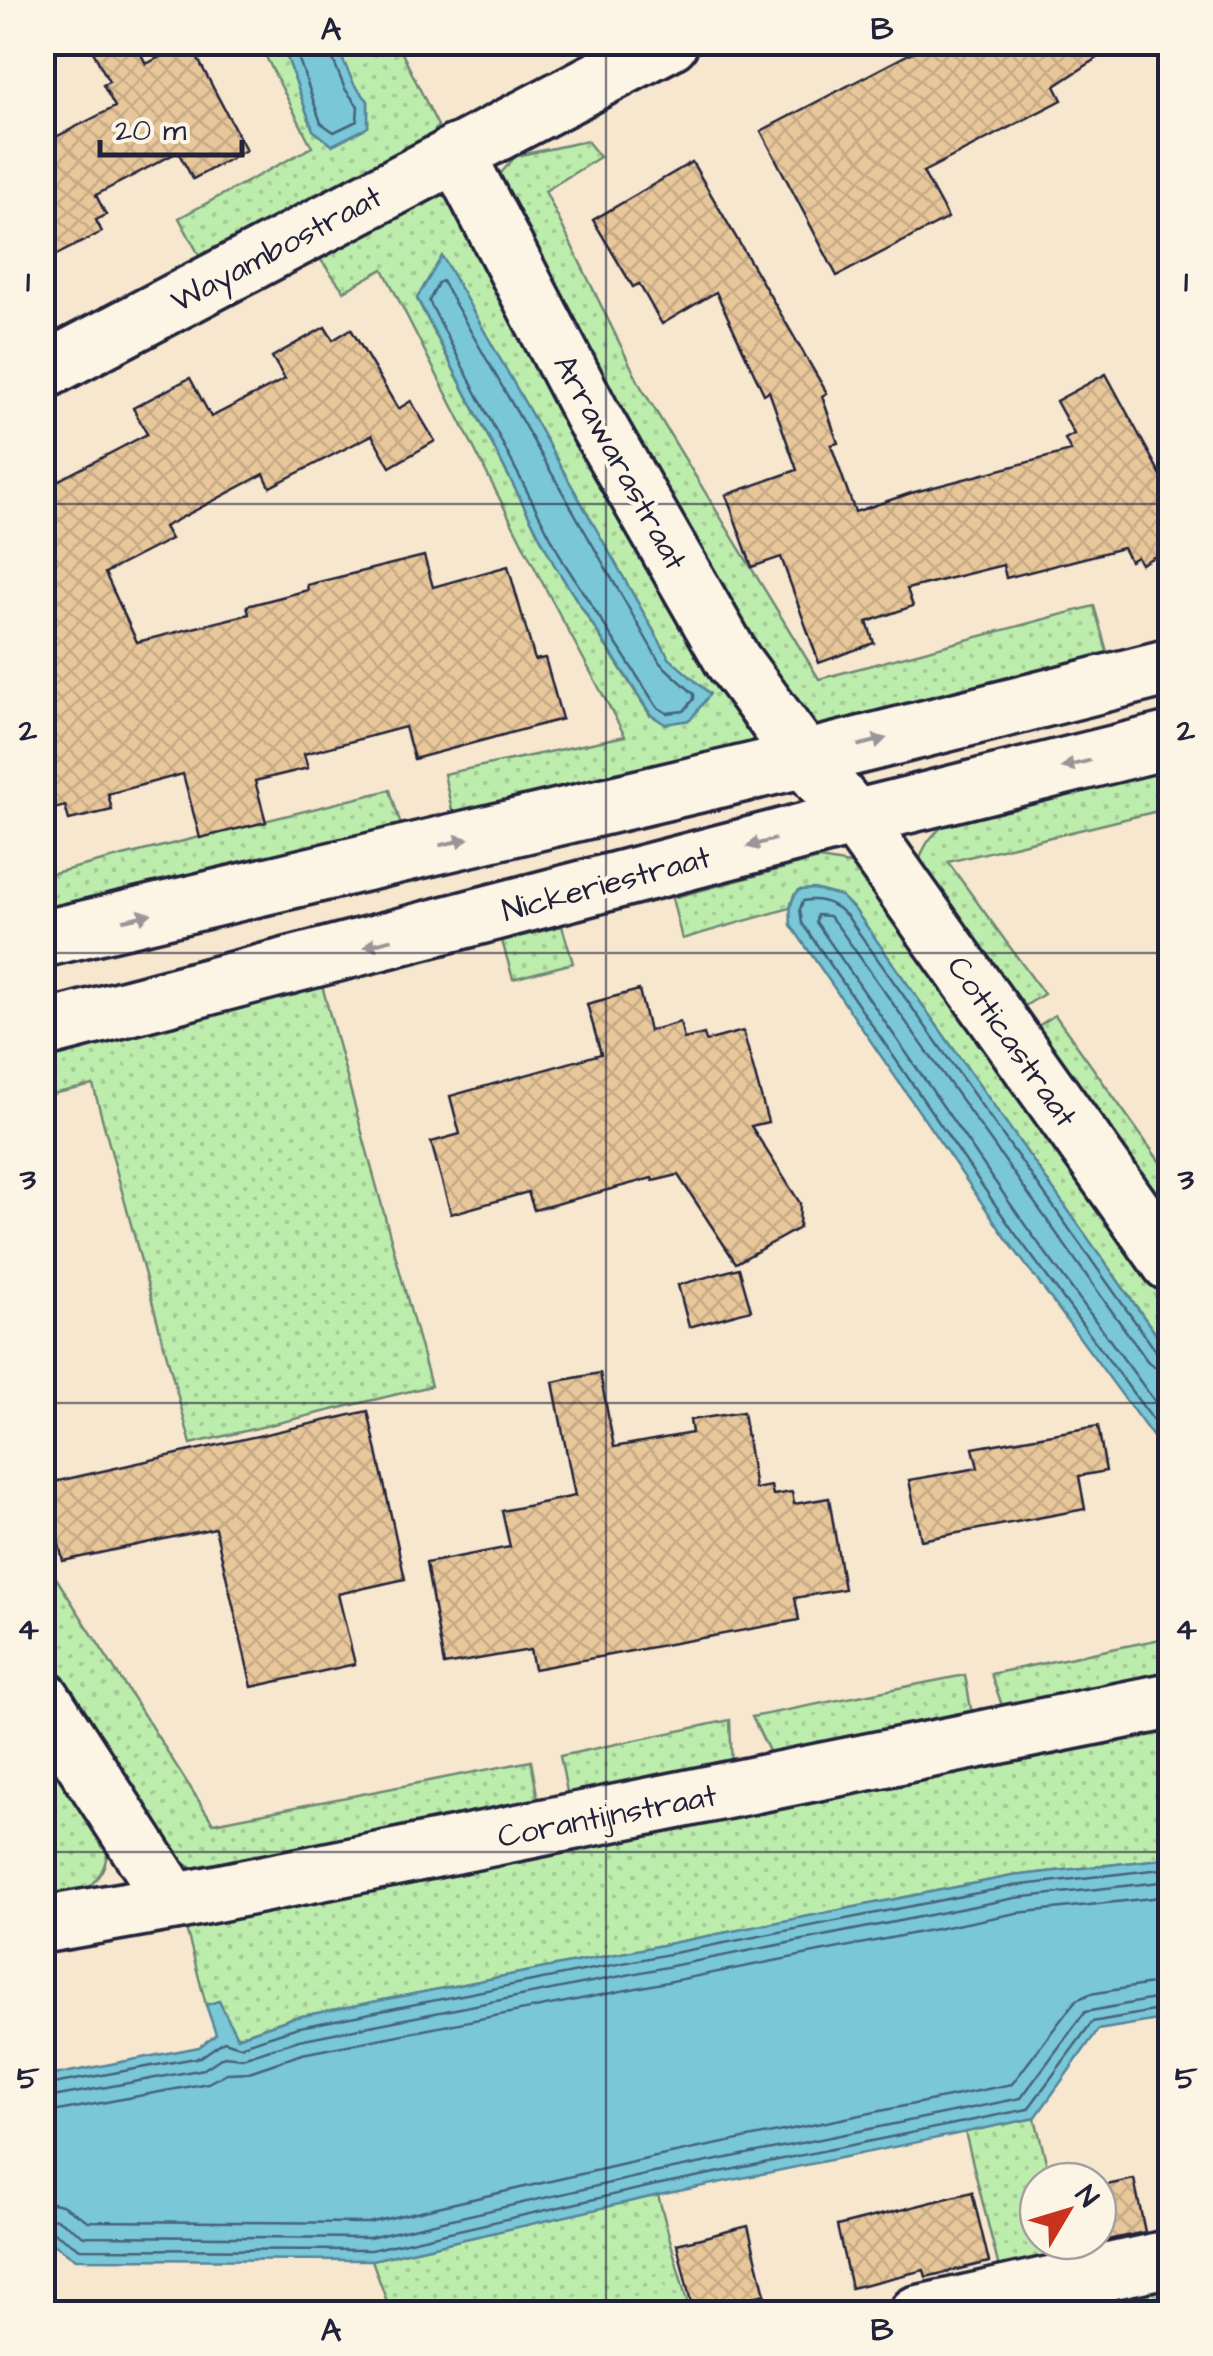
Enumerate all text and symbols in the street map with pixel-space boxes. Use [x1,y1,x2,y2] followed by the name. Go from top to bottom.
[321,7,342,52] text: A
[871,7,894,52] text: B
[100,95,242,157] scale bar
[115,110,187,152] text: 20 m
[163,175,390,324] street label: Wayambostraat
[26,259,30,304] text: 1
[1184,259,1188,304] text: 1
[542,347,698,579] street label: Arrawarastraat
[18,708,38,753] text: 2
[1176,708,1196,753] text: 2
[857,734,888,749] one-way arrow
[1060,757,1091,772] one-way arrow
[439,834,470,849] one-way arrow
[497,835,716,934] street label: Nickeriestraat
[745,836,776,851] one-way arrow
[122,909,153,924] one-way arrow
[362,935,393,951] one-way arrow
[936,947,1088,1137] street label: Cotticastraat
[19,1157,37,1202] text: 3
[1177,1157,1195,1202] text: 3
[17,1607,39,1652] text: 4
[1175,1607,1197,1652] text: 4
[494,1773,721,1860] street label: Corantijnstraat
[17,2056,40,2101] text: 5
[1175,2056,1198,2101] text: 5
[1018,2161,1118,2261] north arrow
[1066,2178,1108,2216] text: N
[321,2308,342,2353] text: A
[871,2308,894,2353] text: B

